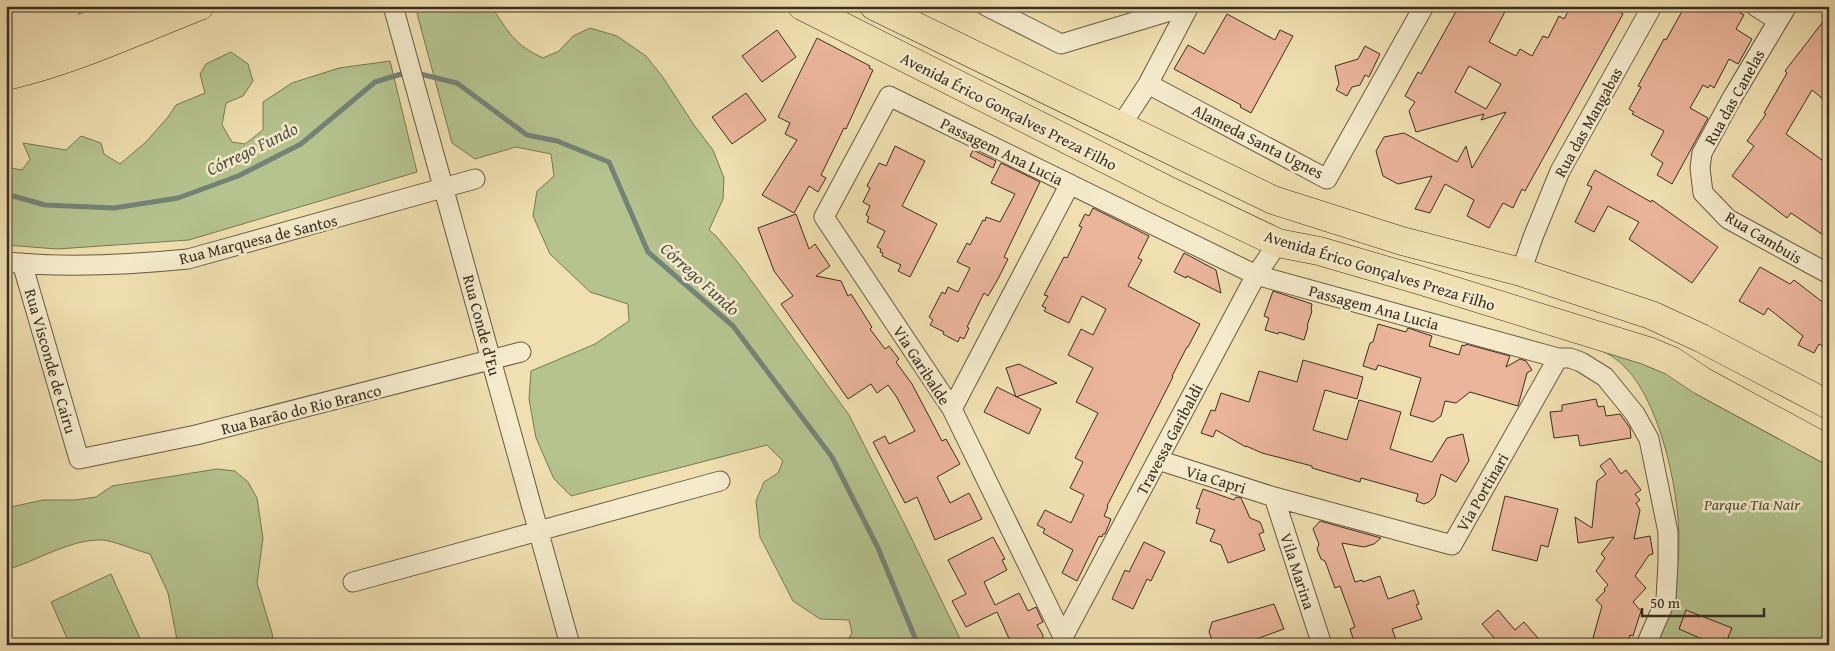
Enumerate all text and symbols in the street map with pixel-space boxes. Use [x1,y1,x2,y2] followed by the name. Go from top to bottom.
[1698,45,1770,149] street label: Rua das Canelas
[897,46,1121,176] street label: Avenida Érico Gonçalves Preza Filho
[1548,63,1628,181] street label: Rua das Mangabas
[1188,98,1328,184] street label: Alameda Santa Ugnes
[937,111,1068,191] street label: Passagem Ana Lucia
[201,115,302,182] water label: Córrego Fundo
[1721,205,1807,269] street label: Rua Cambuis
[176,208,340,270] street label: Rua Marquesa de Santos
[1262,223,1498,317] street label: Avenida Érico Gonçalves Preza Filho
[655,235,746,322] water label: Córrego Fundo
[457,272,507,379] street label: Rua Conde d'Eu
[1306,278,1442,336] street label: Passagem Ana Lucia
[19,286,83,437] street label: Rua Visconde de Cairu
[887,321,957,409] street label: Via Garibalde
[218,377,384,441] street label: Rua Barão do Rio Branco
[1130,379,1209,499] street label: Travessa Garibaldi
[1450,448,1514,536] street label: Via Portinari
[1183,458,1250,500] street label: Via Capri
[1703,492,1801,516] park label: Parque Tia Nair
[1274,530,1322,613] street label: Vila Marina
[1642,586,1765,618] scale bar
[1650,592,1681,613] text: 50 m

